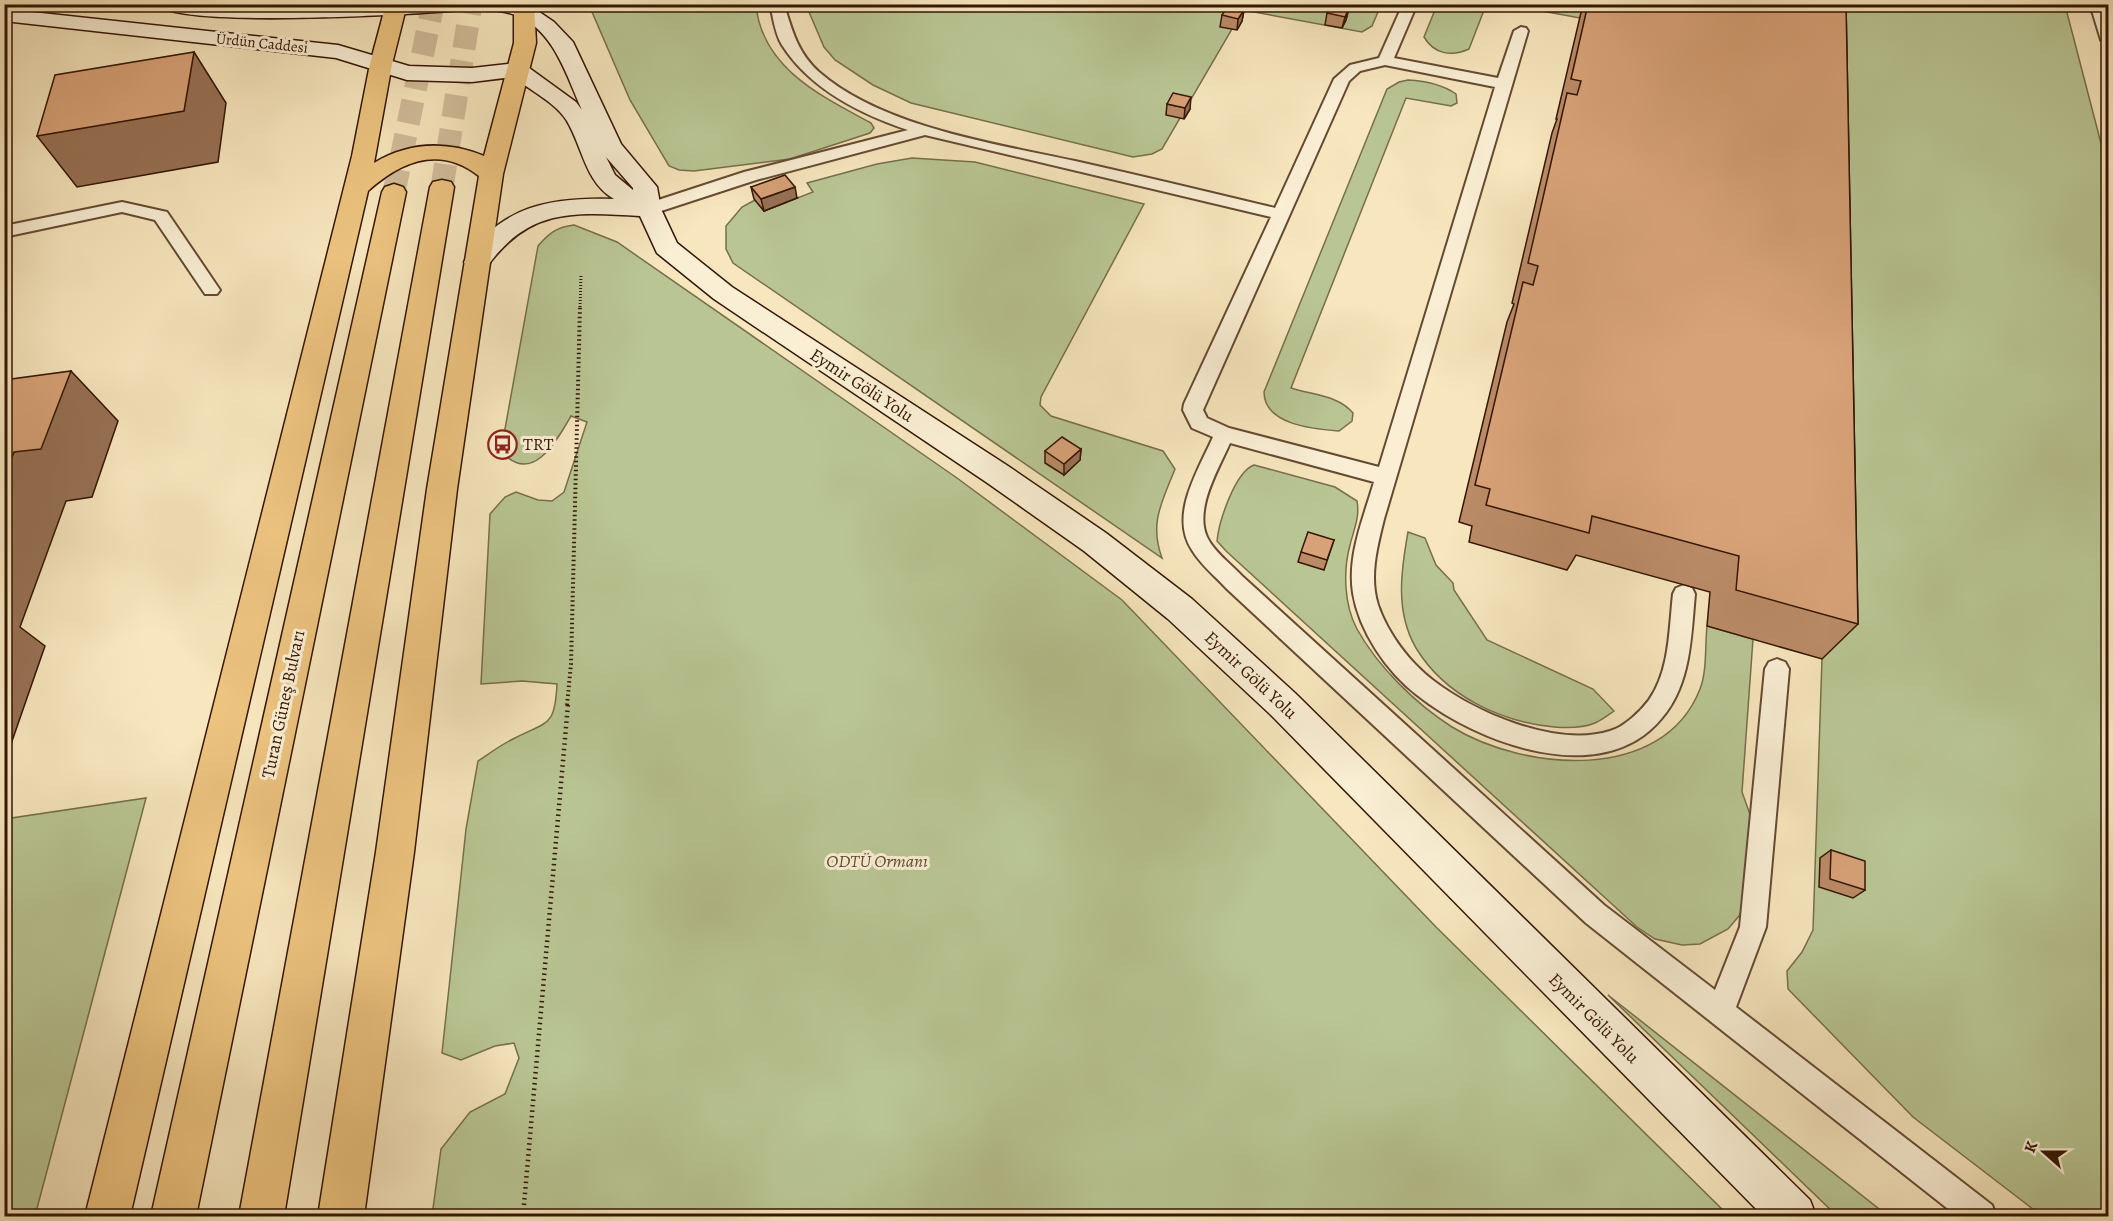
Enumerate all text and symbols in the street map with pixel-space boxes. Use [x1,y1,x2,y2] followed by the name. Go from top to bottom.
[215,28,309,58] street label: Ürdün Caddesi
[806,343,919,428] street label: Eymir Gölü Yolu
[486,428,518,460] bus stop icon: TRT
[523,432,554,456] place label: TRT
[1199,626,1303,725] street label: Eymir Gölü Yolu
[256,628,310,780] street label: Turan Güneş Bulvarı
[826,849,928,873] park label: ODTÜ Ormanı
[1543,967,1645,1069] street label: Eymir Gölü Yolu
[2014,1122,2074,1182] north arrow
[2019,1138,2043,1156] text: K

